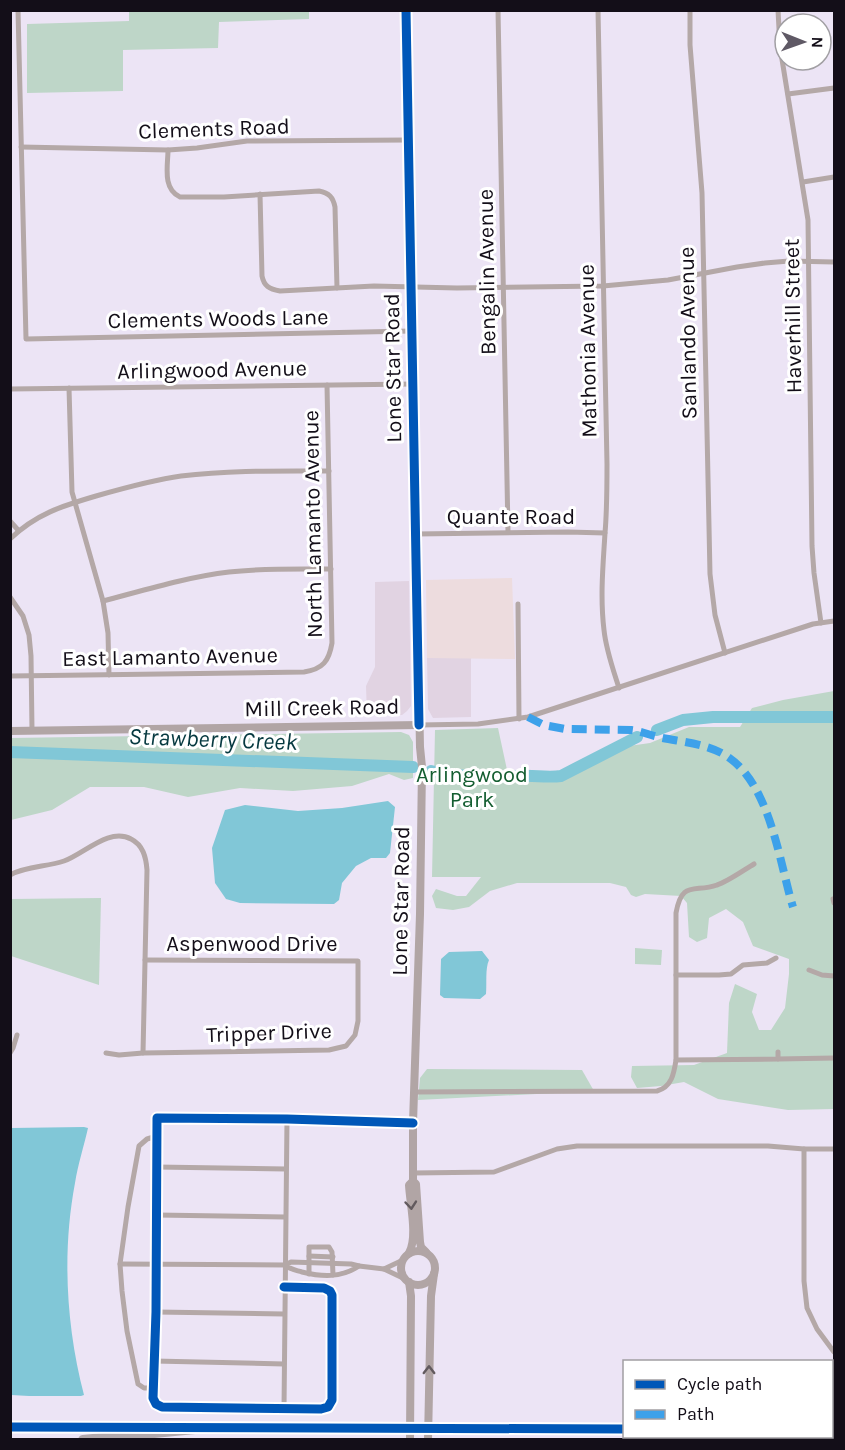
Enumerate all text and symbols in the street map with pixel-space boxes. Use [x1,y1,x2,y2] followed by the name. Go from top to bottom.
[773,12,833,72] north arrow
[808,36,827,48] text: N
[138,113,290,145] street label: Clements Road
[473,189,501,355] street label: Bengalin Avenue
[779,238,807,394] street label: Haverhill Street
[673,246,703,420] street label: Sanlando Avenue
[573,264,603,438] street label: Mathonia Avenue
[379,293,407,443] street label: Lone Star Road
[107,304,329,334] street label: Clements Woods Lane
[117,355,307,385] street label: Arlingwood Avenue
[298,410,328,638] street label: North Lamanto Avenue
[447,504,575,530] street label: Quante Road
[62,642,278,672] street label: East Lamanto Avenue
[244,694,400,722] street label: Mill Creek Road
[128,722,299,756] water label: Strawberry Creek
[416,762,528,813] park label: Arlingwood Park
[387,826,415,976] street label: Lone Star Road
[166,931,338,957] street label: Aspenwood Drive
[206,1018,332,1048] street label: Tripper Drive
[404,1200,417,1209] one-way arrow
[623,1360,833,1438] legend
[423,1366,435,1375] one-way arrow
[677,1373,762,1395] text: Cycle path
[677,1403,715,1425] text: Path

